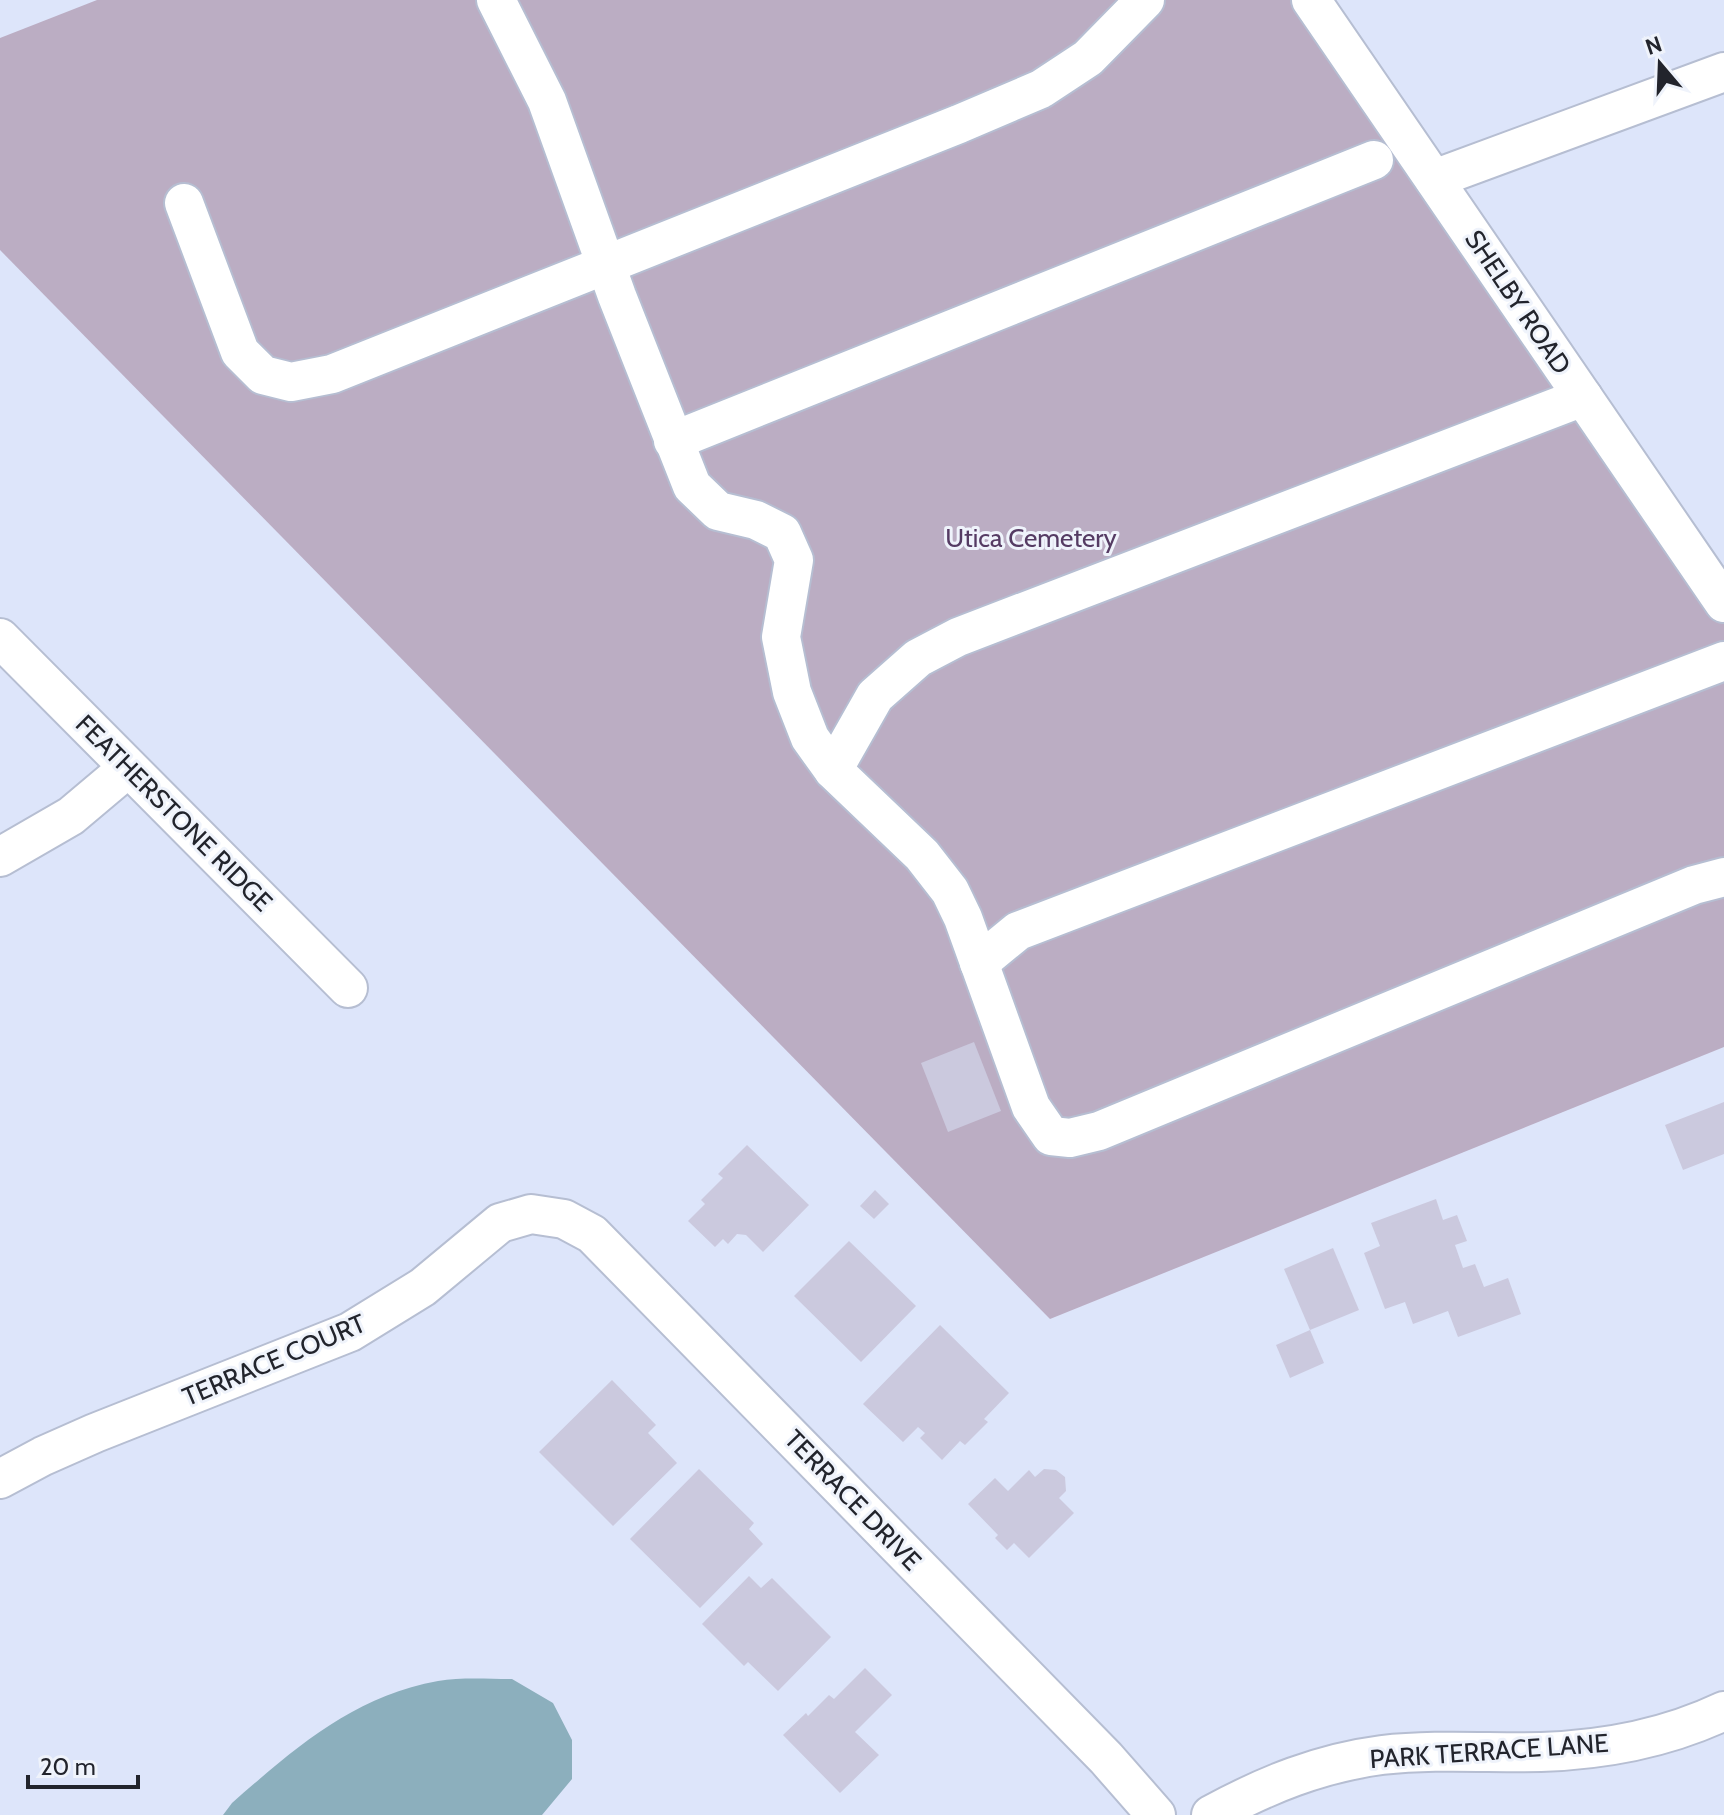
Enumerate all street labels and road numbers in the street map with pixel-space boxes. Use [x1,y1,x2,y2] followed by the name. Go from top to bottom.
[1458,224,1578,380] street label: SHELBY ROAD
[69,708,279,918] street label: FEATHERSTONE RIDGE
[178,1307,370,1413] street label: TERRACE COURT
[778,1423,928,1577] street label: TERRACE DRIVE
[1368,1727,1610,1775] street label: PARK TERRACE LANE

